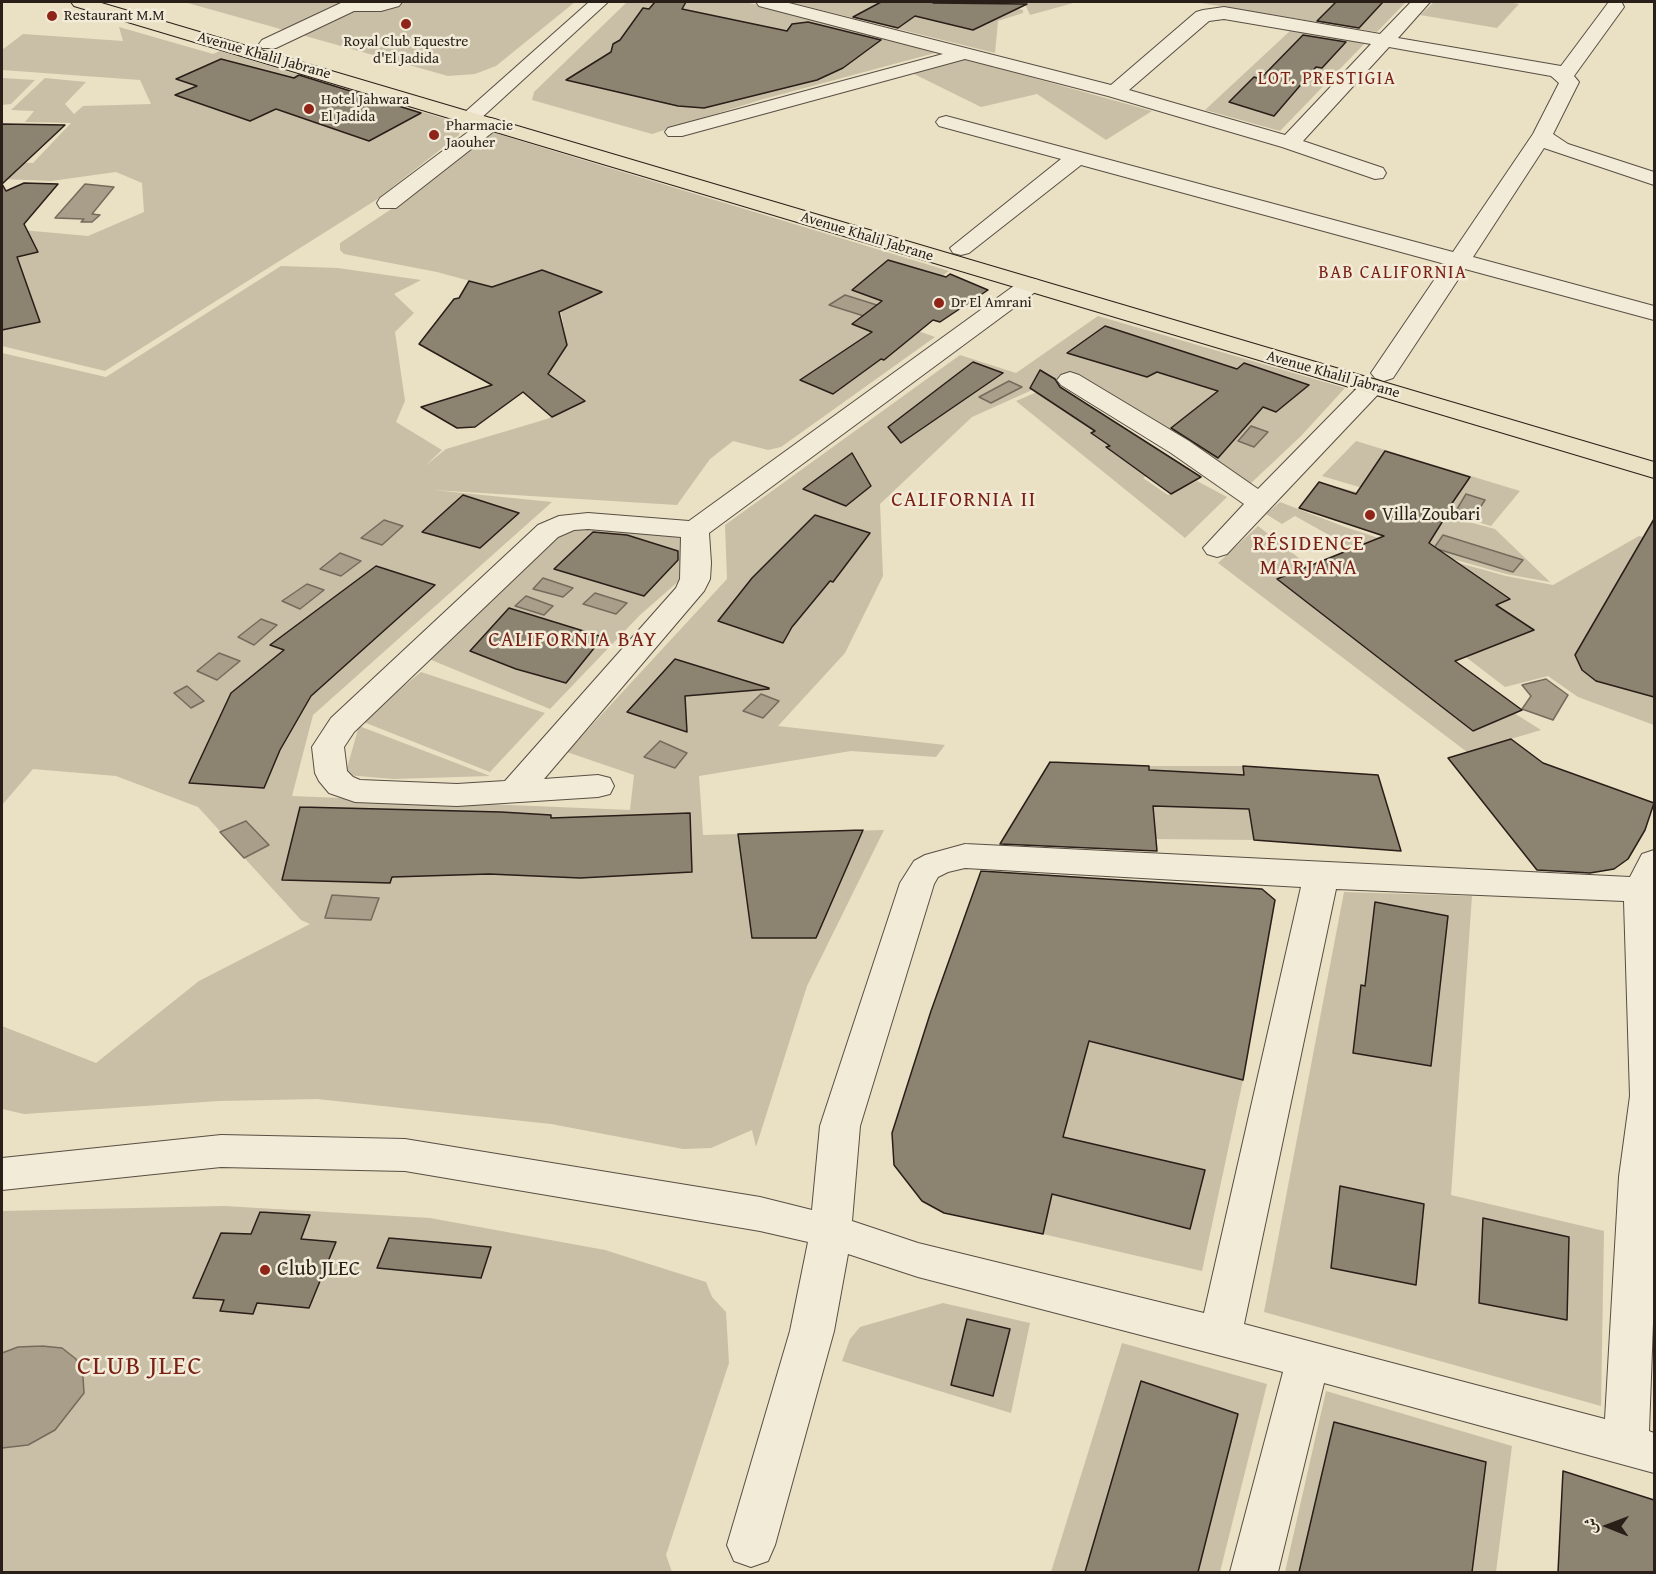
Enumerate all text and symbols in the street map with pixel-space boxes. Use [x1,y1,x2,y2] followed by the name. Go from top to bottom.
[64,7,165,25] place label: Restaurant M.M
[45,9,59,23] marker: Restaurant M.M
[399,17,413,31] marker: Royal Club Equestre d'El Jadida
[195,28,333,84] street label: Avenue Khalil Jabrane
[344,33,468,68] place label: Royal Club Equestre d'El Jadida
[1258,68,1396,90] district label: LOT. PRESTIGIA
[321,91,409,126] place label: Hotel Jahwara El Jadida
[302,102,316,116] marker: Hotel Jahwara El Jadida
[446,117,513,152] place label: Pharmacie Jaouher
[427,128,441,142] marker: Pharmacie Jaouher
[798,208,936,266] street label: Avenue Khalil Jabrane
[1318,262,1468,284] district label: BAB CALIFORNIA
[951,294,1032,312] place label: Dr El Amrani
[932,296,946,310] marker: Dr El Amrani
[1264,347,1402,403] street label: Avenue Khalil Jabrane
[891,488,1037,514] district label: CALIFORNIA II
[1382,504,1480,526] place label: Villa Zoubari
[1363,508,1377,522] marker: Villa Zoubari
[1253,532,1365,582] district label: RÉSIDENCE MARJANA
[488,628,658,654] district label: CALIFORNIA BAY
[277,1257,360,1283] place label: Club JLEC
[258,1263,272,1277] marker: Club JLEC
[77,1351,203,1383] district label: CLUB JLEC
[1578,1496,1638,1556] north arrow
[1578,1518,1602,1534] text: ش

